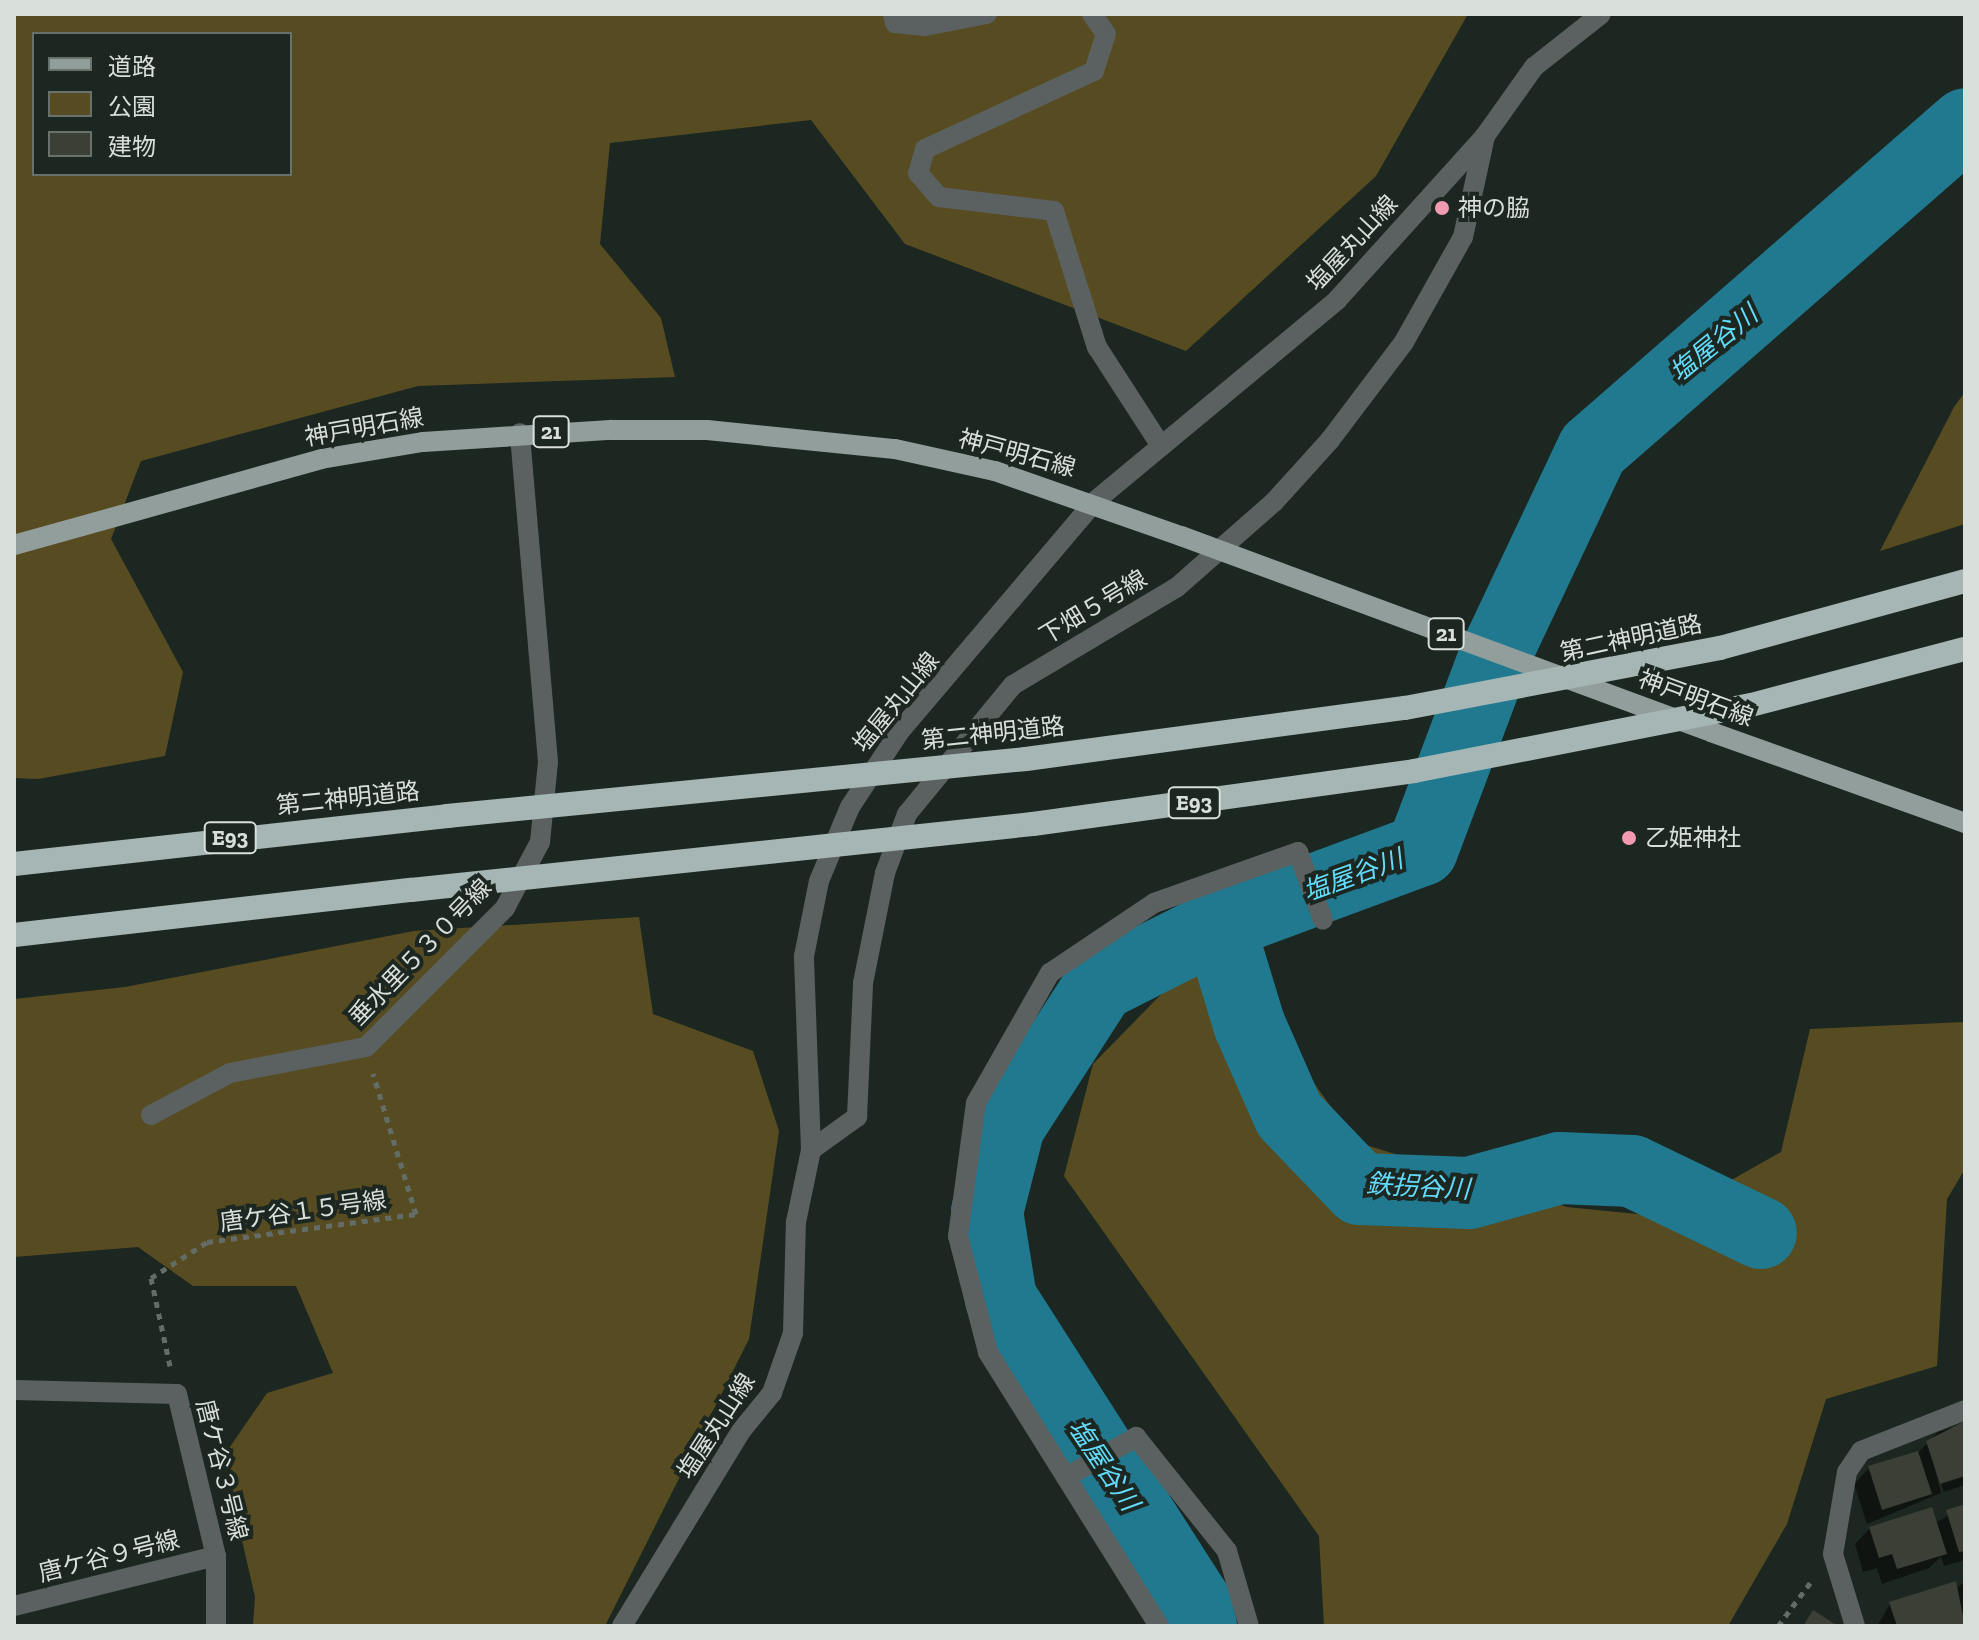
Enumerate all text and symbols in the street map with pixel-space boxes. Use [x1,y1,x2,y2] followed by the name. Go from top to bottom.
[32,32,292,176] legend
[108,52,156,81] text: 道路
[108,92,156,121] text: 公園
[108,132,156,161] text: 建物
[1301,189,1403,297] street label: 塩屋丸山線
[1458,194,1530,222] place label: 神の脇
[1433,199,1451,217] marker: 神の脇
[1664,299,1764,389] water label: 塩屋谷川
[302,402,426,452] street label: 神戸明石線
[531,414,571,450] road number: 21
[955,424,1079,482] street label: 神戸明石線
[1034,564,1152,650] street label: 下畑５号線
[1558,609,1704,667] street label: 第二神明道路
[1426,616,1466,652] road number: 21
[847,646,945,758] street label: 塩屋丸山線
[1635,664,1757,732] street label: 神戸明石線
[920,711,1066,755] street label: 第二神明道路
[275,776,421,820] street label: 第二神明道路
[1166,785,1222,821] road number: E93
[202,820,258,856] road number: E93
[1645,824,1741,852] place label: 乙姫神社
[1620,829,1638,847] marker: 乙姫神社
[1299,844,1407,908] water label: 塩屋谷川
[343,873,497,1031] street label: 垂水里５３０号線
[1365,1169,1471,1205] water label: 鉄拐谷川
[218,1185,388,1237] street label: 唐ケ谷１５号線
[671,1368,761,1484] street label: 塩屋丸山線
[191,1397,253,1543] street label: 唐ケ谷３号線
[1061,1413,1145,1517] water label: 塩屋谷川
[36,1525,182,1587] street label: 唐ケ谷９号線

